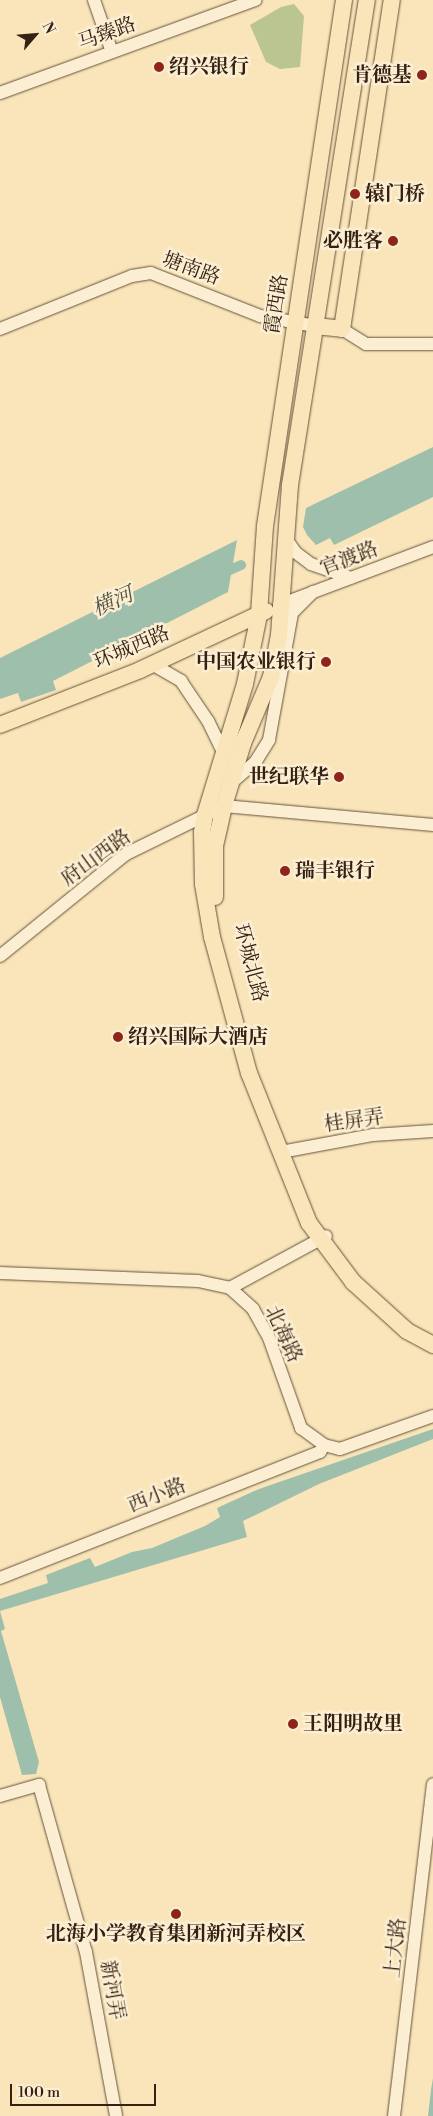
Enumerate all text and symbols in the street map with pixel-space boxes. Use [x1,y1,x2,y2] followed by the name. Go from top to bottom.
[10,10,60,60] north arrow
[75,12,139,56] street label: 马臻路
[38,19,59,37] text: N
[169,55,249,79] place label: 绍兴银行
[153,61,165,73] marker: 绍兴银行
[352,63,412,87] place label: 肯德基
[416,69,428,81] marker: 肯德基
[365,182,425,206] place label: 辕门桥
[349,188,361,200] marker: 辕门桥
[323,229,383,253] place label: 必胜客
[387,235,399,247] marker: 必胜客
[159,247,223,291] street label: 塘南路
[260,272,294,336] street label: 霞西路
[317,537,381,581] street label: 官渡路
[89,582,137,622] water label: 横河
[90,621,174,675] street label: 环城西路
[196,650,316,674] place label: 中国农业银行
[320,656,332,668] marker: 中国农业银行
[249,765,329,789] place label: 世纪联华
[333,771,345,783] marker: 世纪联华
[57,825,135,891] street label: 府山西路
[295,859,375,883] place label: 瑞丰银行
[279,865,291,877] marker: 瑞丰银行
[228,921,272,1005] street label: 环城北路
[128,1025,268,1049] place label: 绍兴国际大酒店
[112,1031,124,1043] marker: 绍兴国际大酒店
[323,1105,385,1137] street label: 桂屏弄
[259,1302,307,1366] street label: 北海路
[125,1474,189,1518] street label: 西小路
[303,1712,403,1736] place label: 王阳明故里
[287,1718,299,1730] marker: 王阳明故里
[170,1908,182,1920] marker: 北海小学教育集团新河弄校区
[381,1917,411,1979] street label: 上大路
[46,1922,306,1946] place label: 北海小学教育集团新河弄校区
[95,1958,129,2022] street label: 新河弄
[12,2074,159,2106] scale bar
[18,2083,60,2102] text: 100 m

